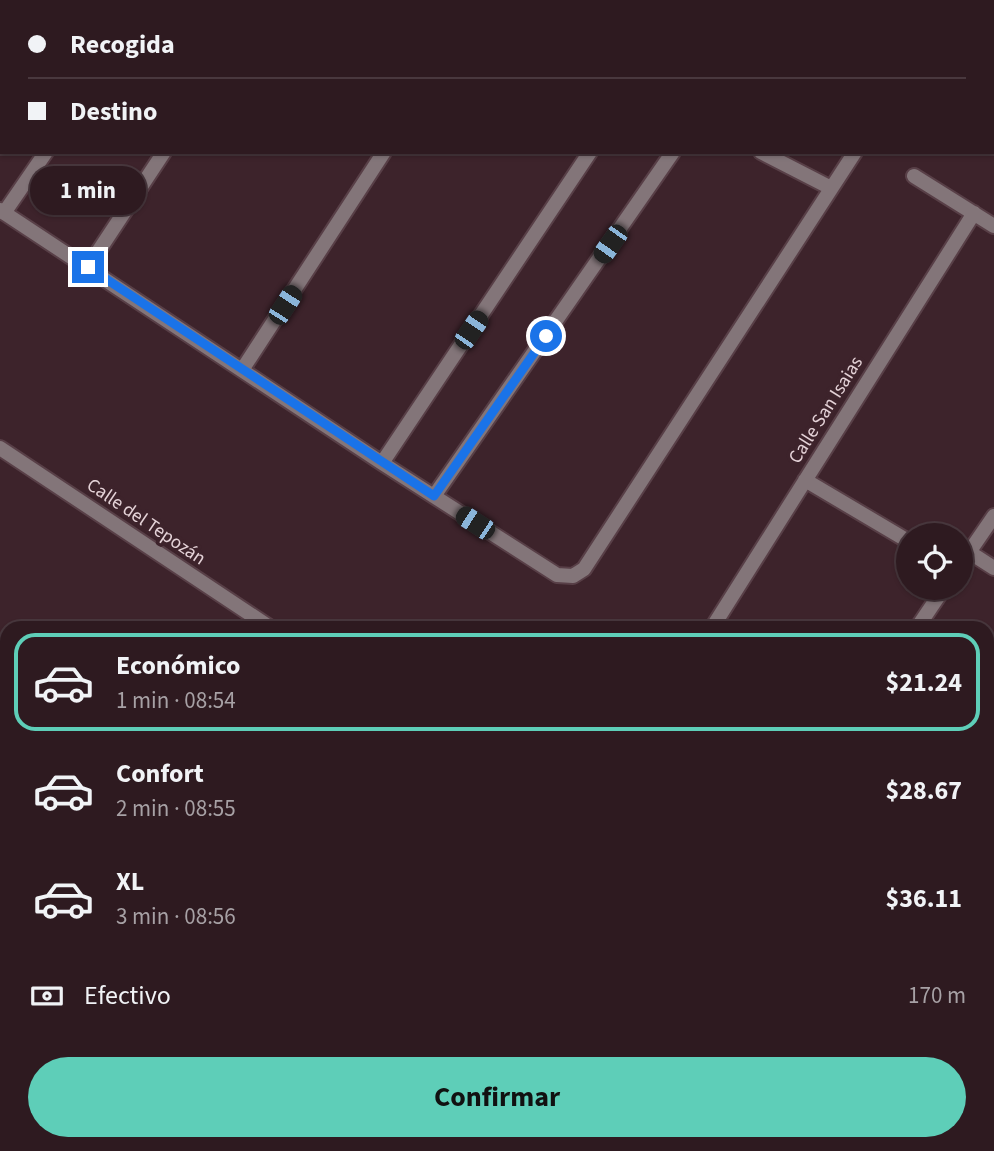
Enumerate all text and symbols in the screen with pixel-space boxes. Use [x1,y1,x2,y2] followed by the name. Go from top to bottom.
[70,26,175,63] text: Recogida
[70,93,157,130] text: Destino
[30,166,146,215] callout: 1 min
[60,174,116,207] text: 1 min
[590,221,631,267] car
[72,251,104,283] route end
[265,282,306,328] car
[451,307,492,353] car
[530,320,562,352] route start
[782,351,870,469] street label: Calle San Isaias
[81,472,211,572] street label: Calle del Tepozán
[452,503,499,543] car
[896,523,973,600] map controls
[896,523,973,600] button: locate
[116,647,241,684] text: Económico
[32,651,95,714] icon: car
[886,664,962,701] text: $21.24
[116,684,236,717] text: 1 min · 08:54
[116,755,204,792] text: Confort
[32,759,95,822] icon: car
[886,772,962,809] text: $28.67
[116,792,236,825] text: 2 min · 08:55
[116,863,144,900] text: XL
[32,867,95,930] icon: car
[886,880,962,917] text: $36.11
[116,900,236,933] text: 3 min · 08:56
[28,977,66,1015] icon: cash
[84,977,171,1014] text: Efectivo
[908,979,966,1012] text: 170 m
[28,1057,966,1137] button: Confirmar

